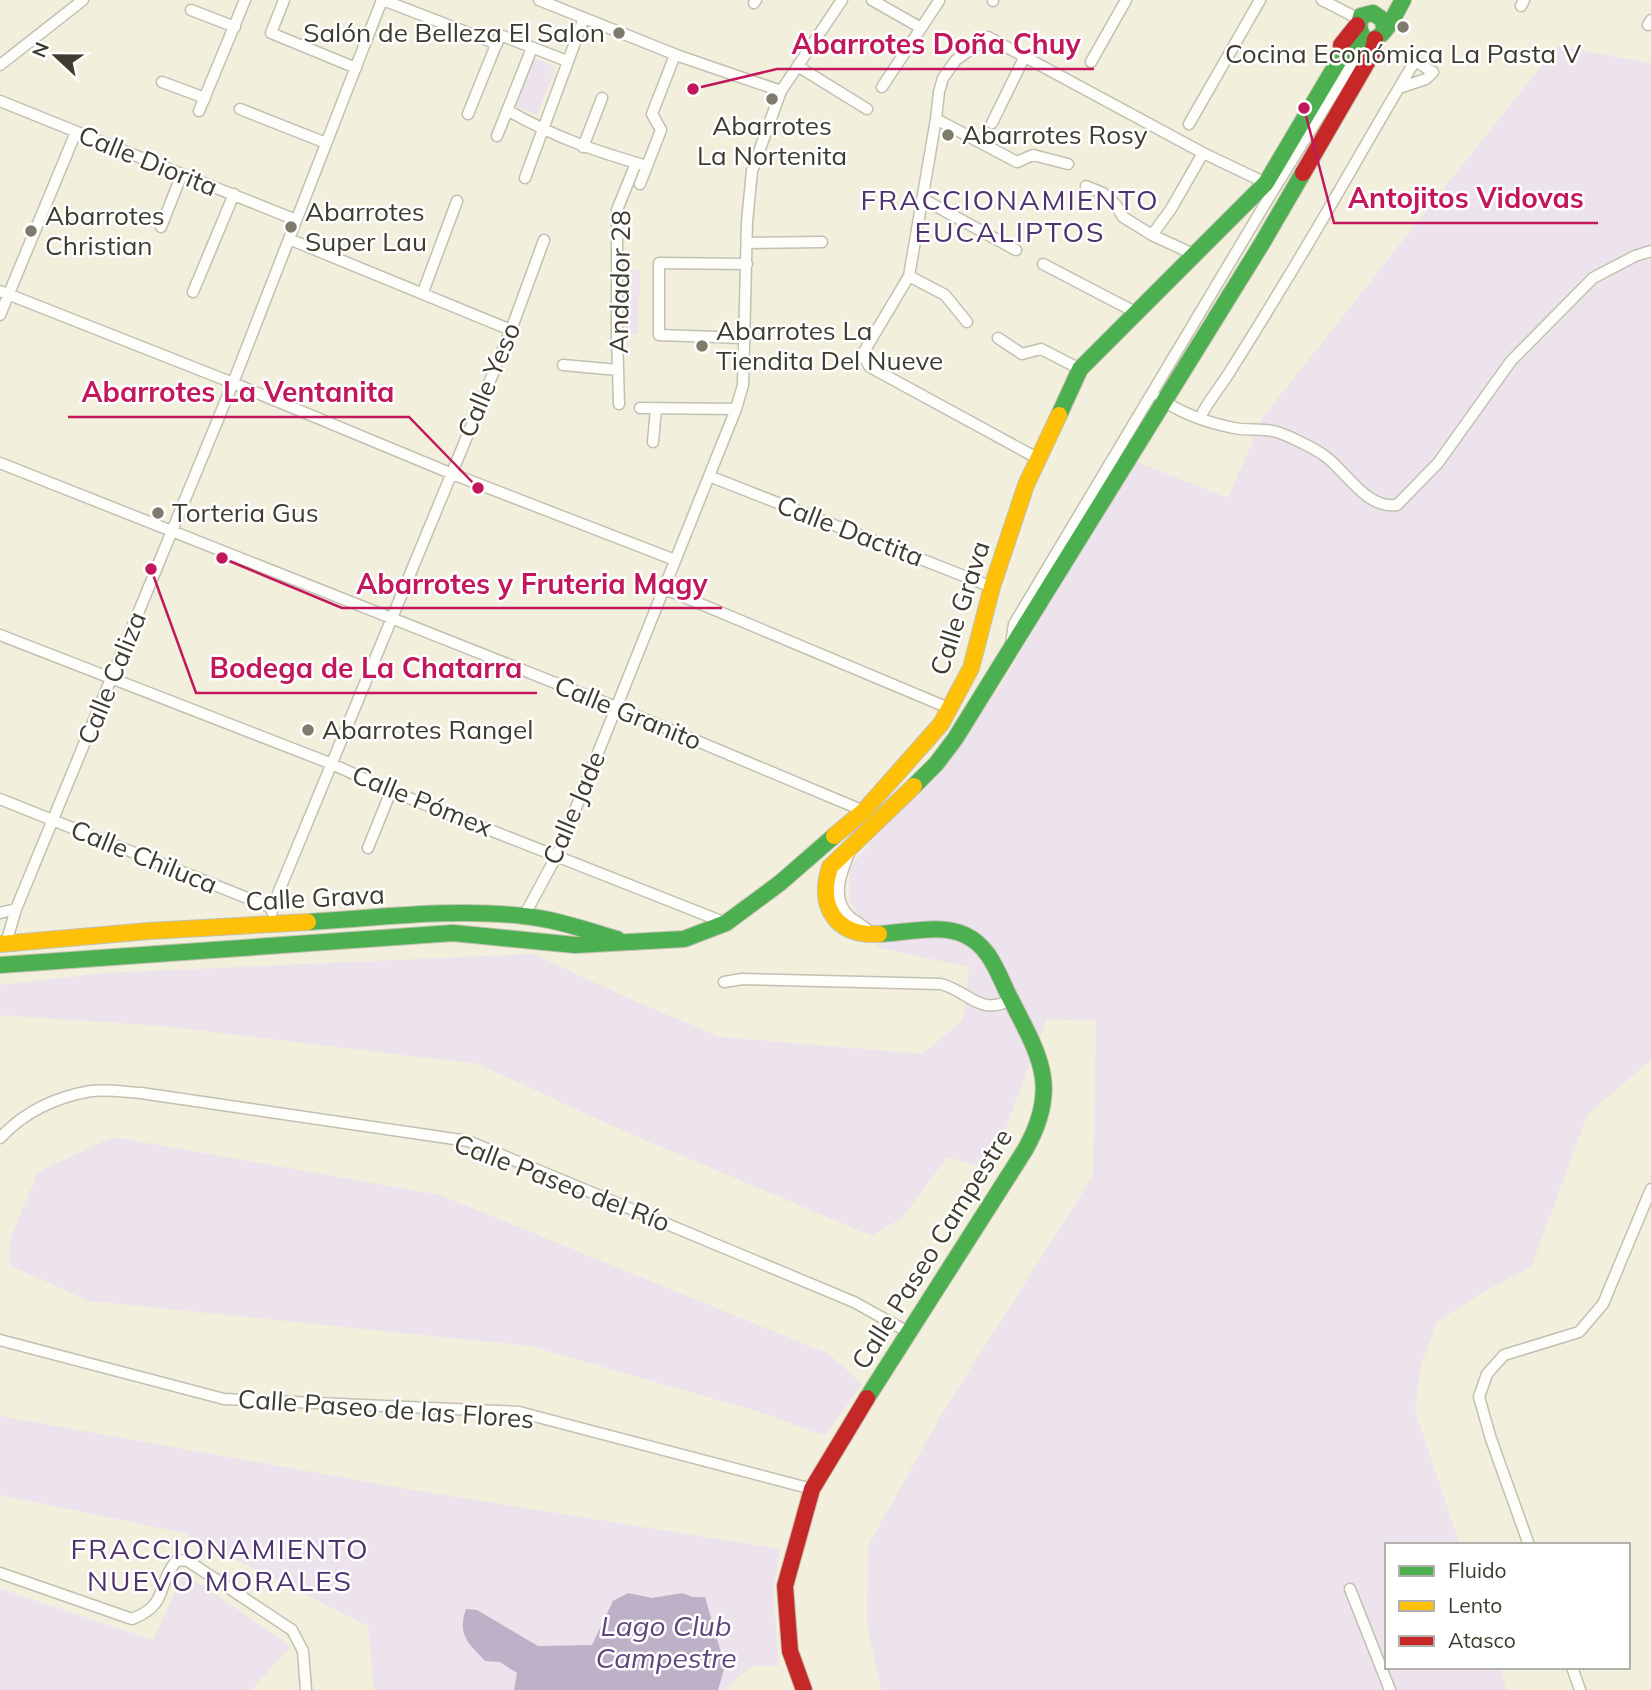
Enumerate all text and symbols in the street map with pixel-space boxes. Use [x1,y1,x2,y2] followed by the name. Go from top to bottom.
[303,16,605,49] place label: Salón de Belleza El Salon
[1395,19,1411,35] marker: Cocina Económica La Pasta V
[777,20,1094,69] callout: Abarrotes Doña Chuy
[21,21,91,91] north arrow
[611,25,627,41] marker: Salón de Belleza El Salon
[791,26,1081,61] text: Abarrotes Doña Chuy
[1225,37,1582,70] place label: Cocina Económica La Pasta V
[26,38,54,61] text: N
[764,91,780,107] marker: Abarrotes La Nortenita
[697,109,847,172] place label: Abarrotes La Nortenita
[74,118,223,203] street label: Calle Diorita
[962,118,1148,151] place label: Abarrotes Rosy
[940,127,956,143] marker: Abarrotes Rosy
[1334,174,1598,223] callout: Antojitos Vidovas
[1348,180,1584,215] text: Antojitos Vidovas
[860,182,1160,249] district label: FRACCIONAMIENTO EUCALIPTOS
[305,195,427,258] place label: Abarrotes Super Lau
[45,199,165,262] place label: Abarrotes Christian
[602,210,637,354] street label: Andador 28
[283,219,299,235] marker: Abarrotes Super Lau
[23,223,39,239] marker: Abarrotes Christian
[716,314,943,377] place label: Abarrotes La Tiendita Del Nueve
[450,317,528,442] street label: Calle Yeso
[694,338,710,354] marker: Abarrotes La Tiendita Del Nueve
[68,368,409,417] callout: Abarrotes La Ventanita
[82,374,394,409] text: Abarrotes La Ventanita
[772,488,928,574] street label: Calle Dactita
[172,496,319,529] place label: Torteria Gus
[150,505,166,521] marker: Torteria Gus
[922,537,997,679] street label: Calle Grava
[342,559,722,608] callout: Abarrotes y Fruteria Magy
[356,566,708,601] text: Abarrotes y Fruteria Magy
[70,606,153,749] street label: Calle Caliza
[196,644,537,693] callout: Bodega de La Chatarra
[210,650,522,685] text: Bodega de La Chatarra
[550,668,706,757] street label: Calle Granito
[322,713,533,746] place label: Abarrotes Rangel
[300,722,316,738] marker: Abarrotes Rangel
[535,746,612,870] street label: Calle Jade
[347,757,497,844] street label: Calle Pómex
[66,812,222,901] street label: Calle Chiluca
[245,877,385,918] street label: Calle Grava
[844,1122,1019,1375] street label: Calle Paseo Campestre
[450,1126,675,1239] street label: Calle Paseo del Río
[237,1382,535,1435] street label: Calle Paseo de las Flores
[70,1531,370,1598] district label: FRACCIONAMIENTO NUEVO MORALES
[1385,1543,1630,1669] legend
[1448,1557,1507,1583] text: Fluido
[1448,1592,1502,1618] text: Lento
[596,1608,736,1675] water label: Lago Club Campestre
[1448,1627,1516,1653] text: Atasco

